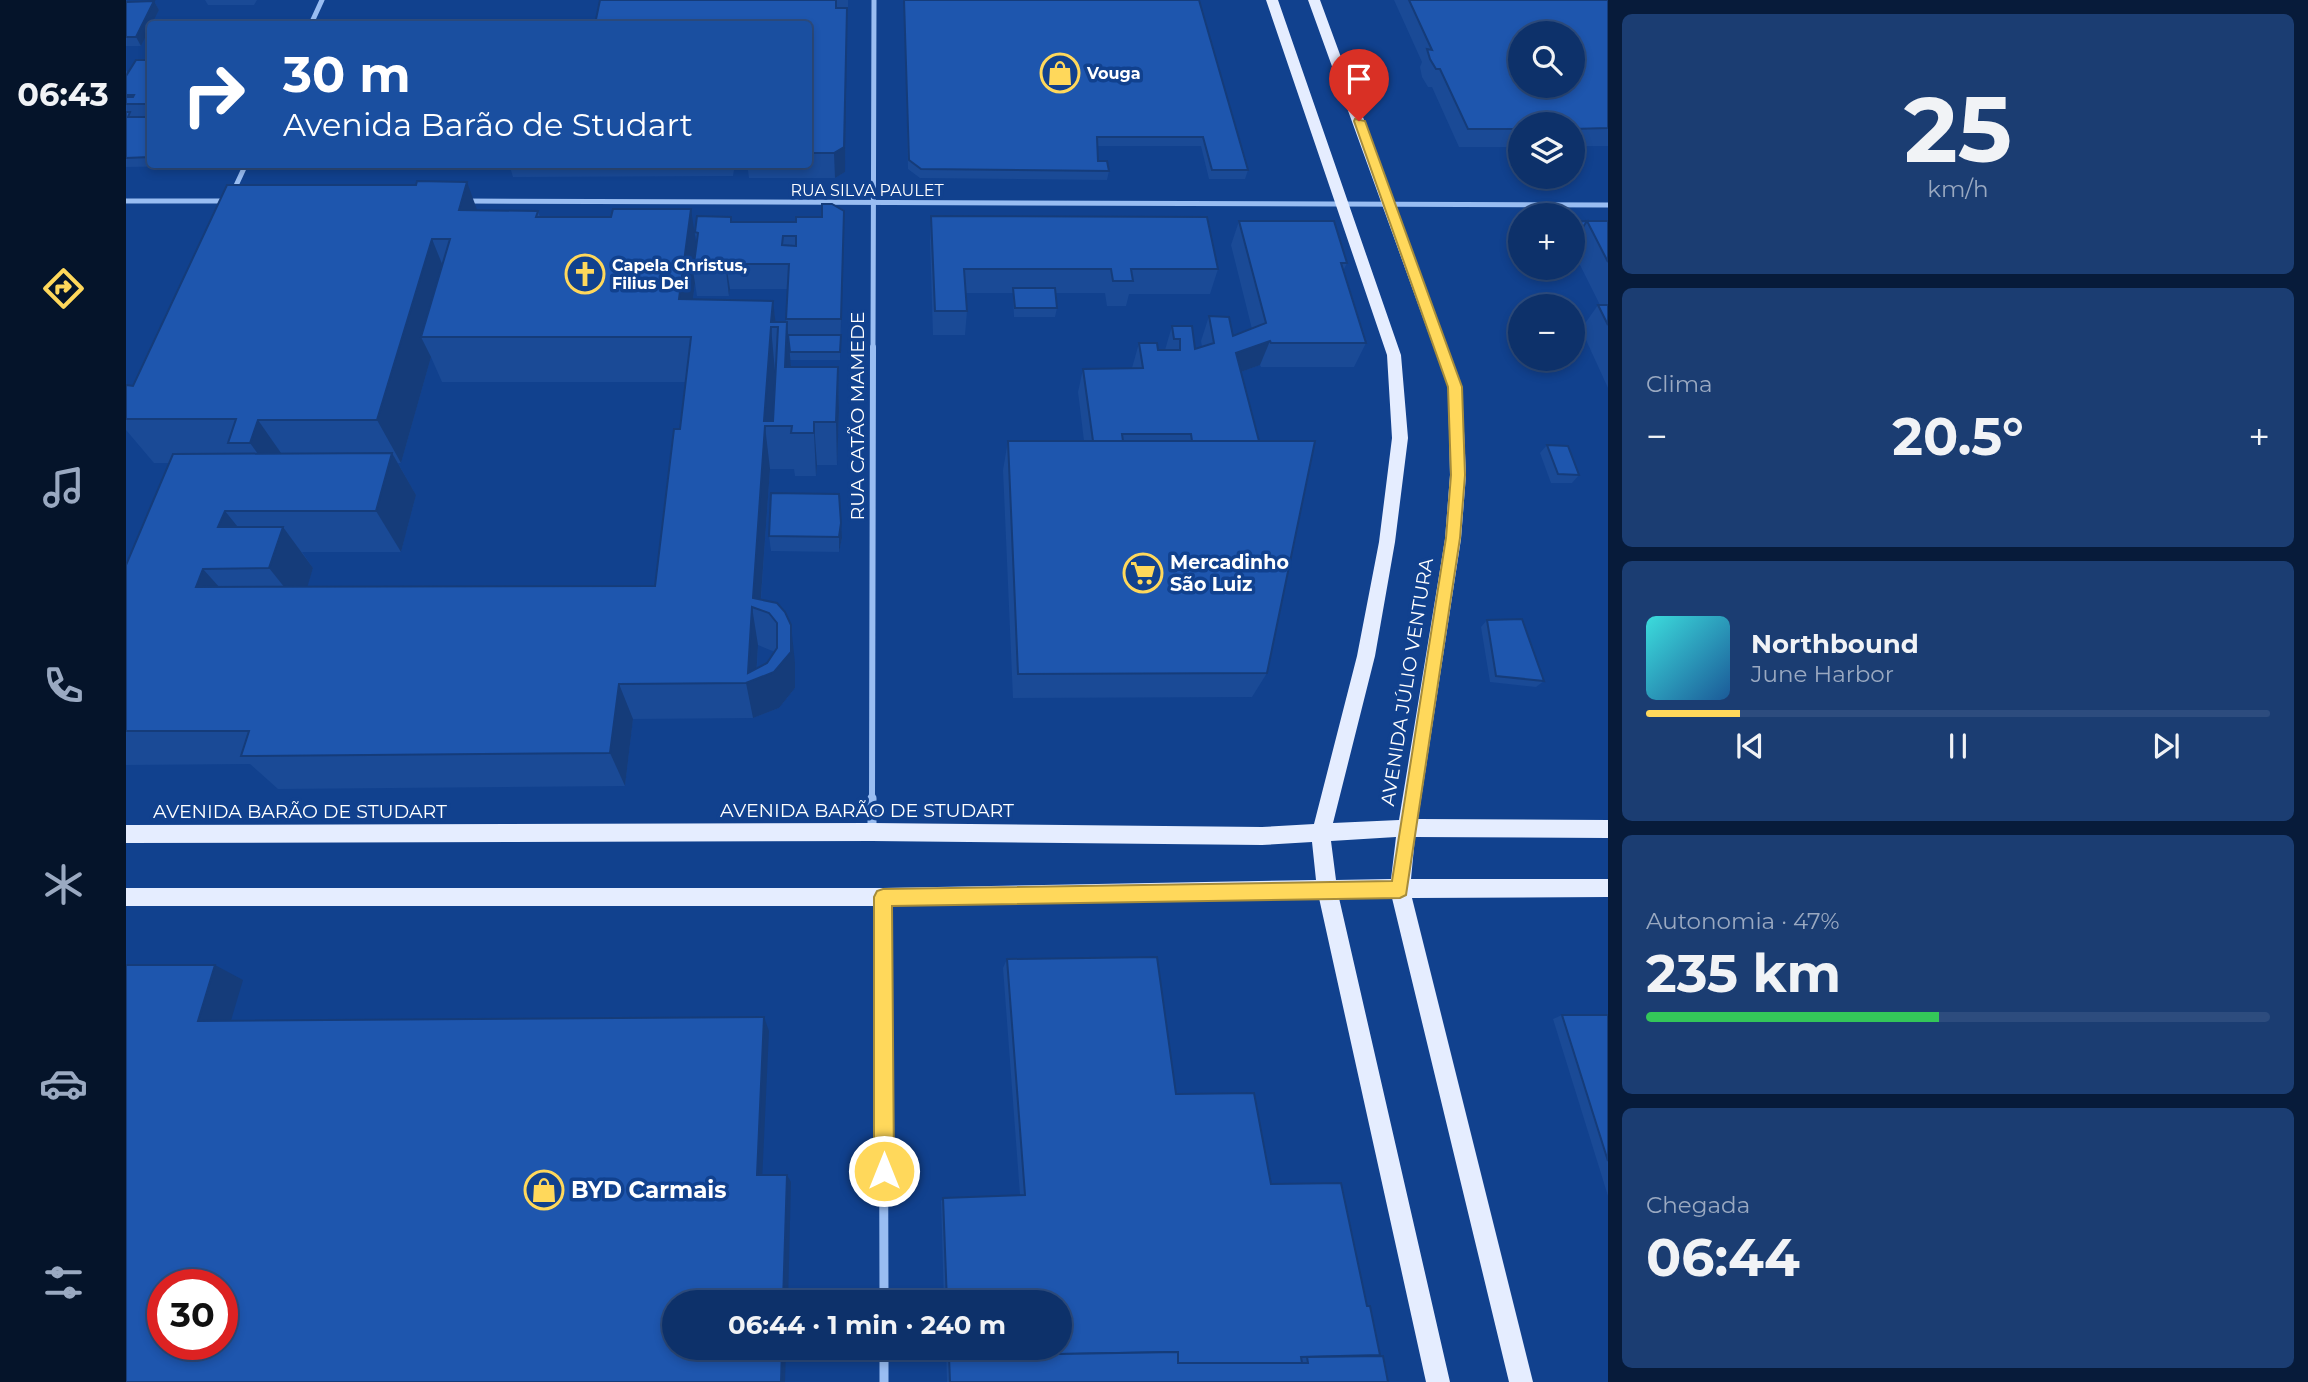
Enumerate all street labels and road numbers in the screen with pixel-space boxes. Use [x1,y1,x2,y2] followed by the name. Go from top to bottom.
[790,181,944,200] street label: RUA SILVA PAULET
[846,312,869,520] street label: RUA CATÃO MAMEDE
[1376,556,1438,808] street label: AVENIDA JÚLIO VENTURA
[720,799,1014,822] street label: AVENIDA BARÃO DE STUDART
[153,800,447,823] street label: AVENIDA BARÃO DE STUDART

